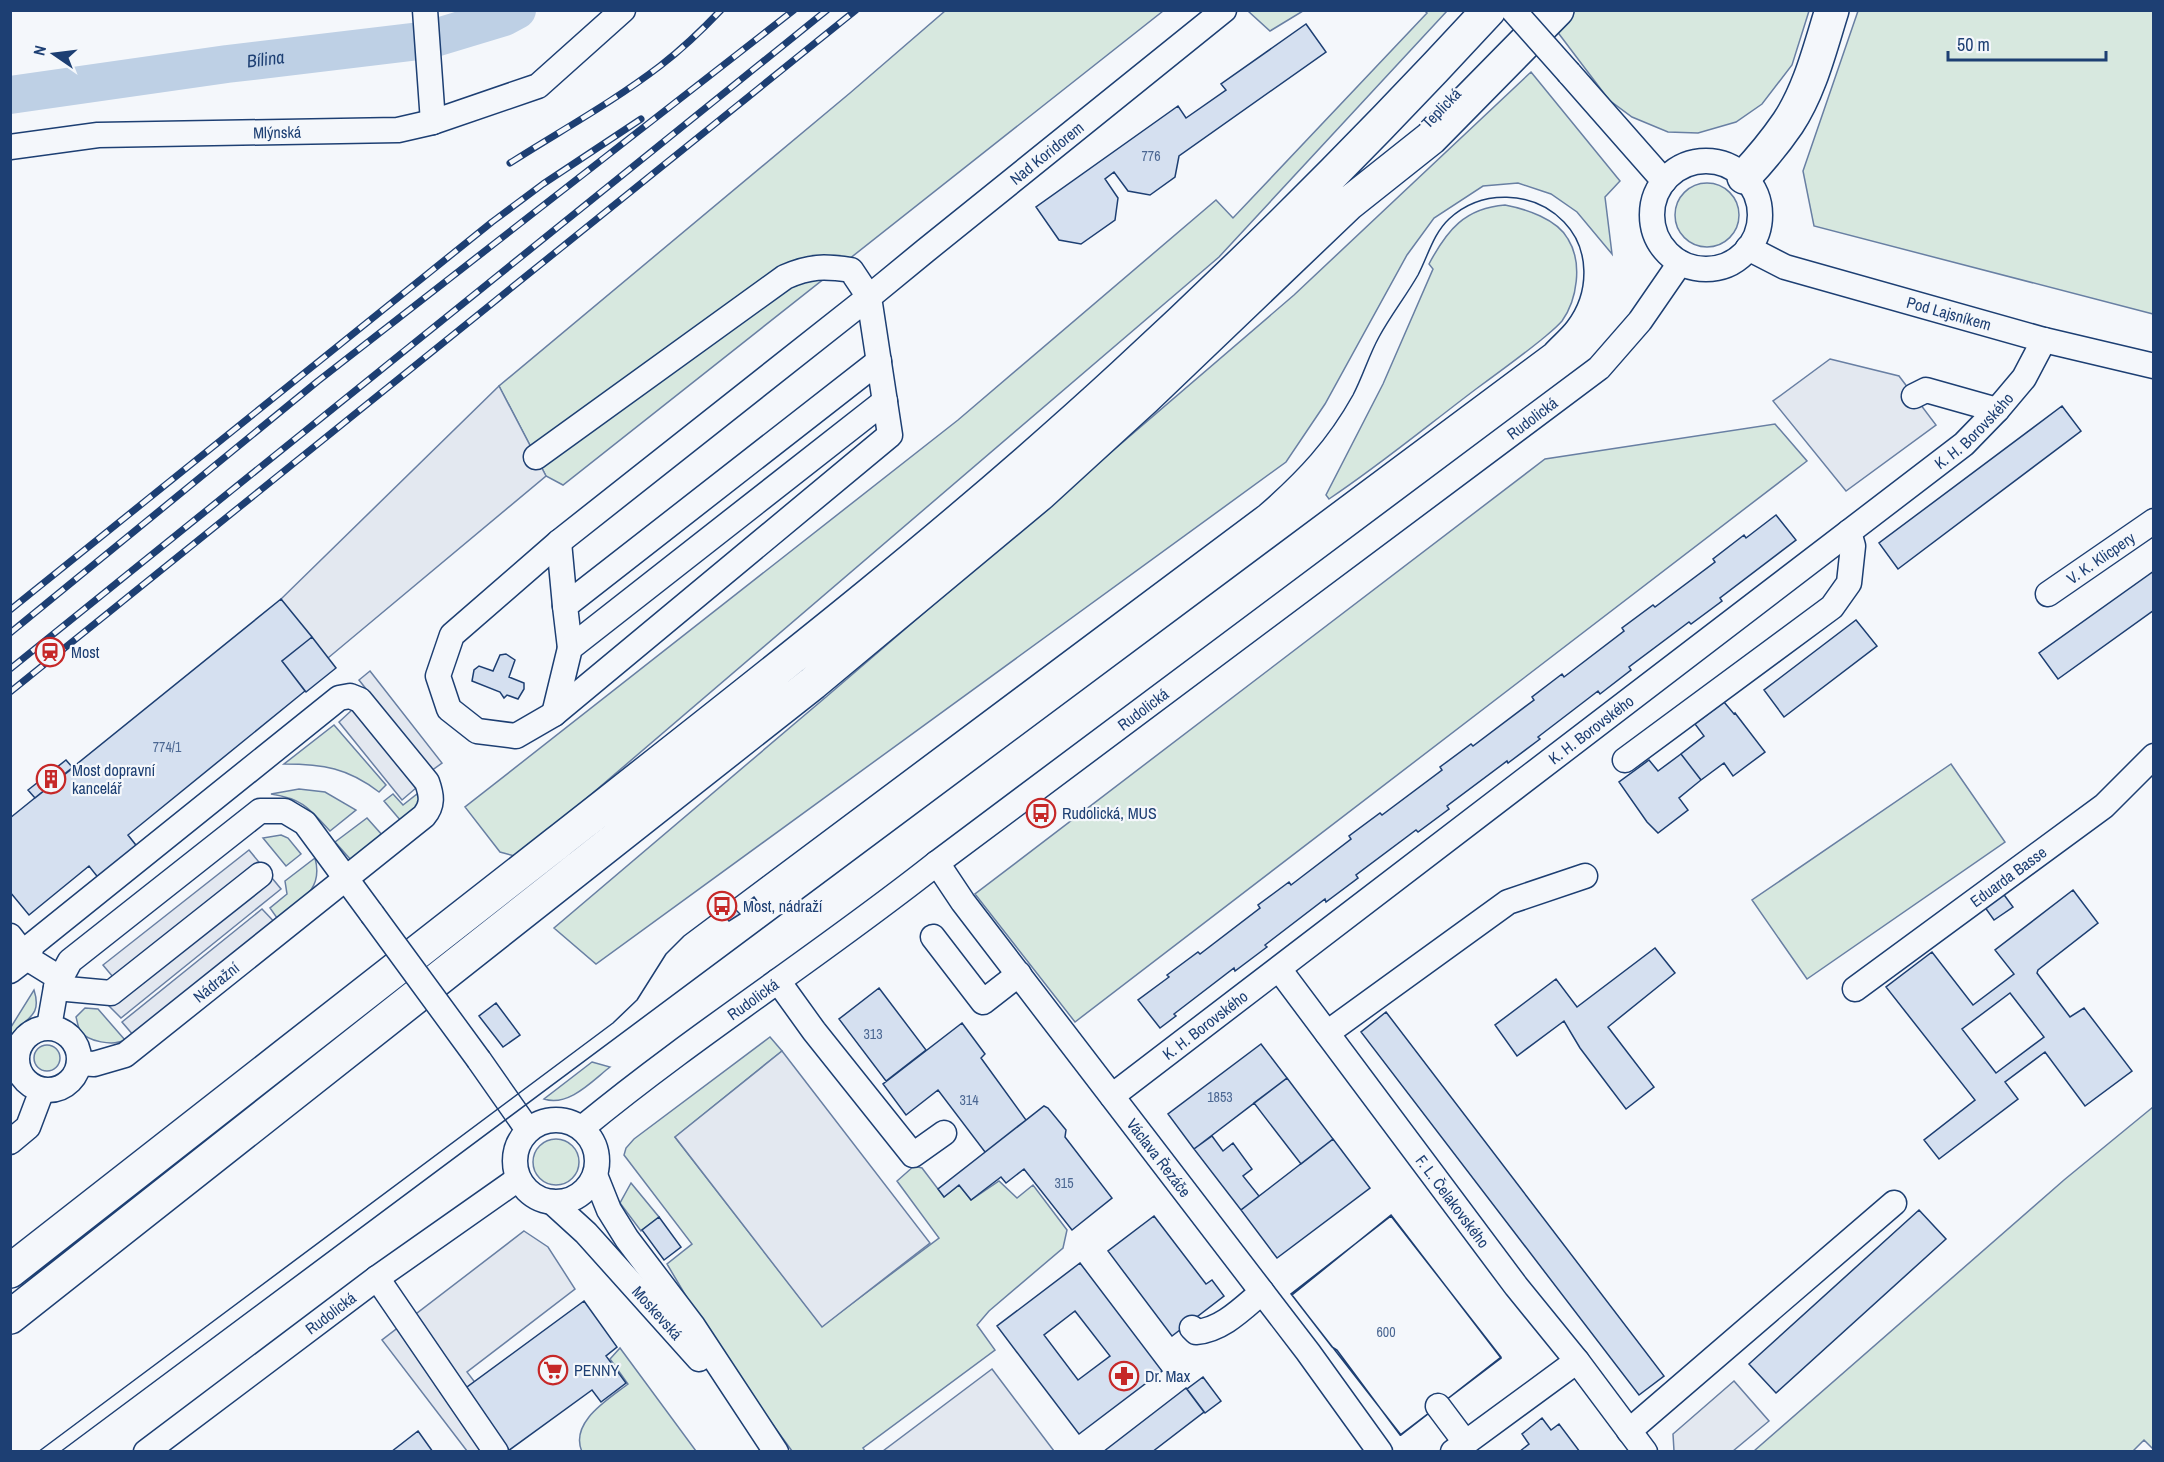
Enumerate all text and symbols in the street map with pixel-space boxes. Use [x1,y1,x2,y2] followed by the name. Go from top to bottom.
[24,24,84,84] north arrow
[1948,24,2106,62] scale bar
[1957,32,1990,57] text: 50 m
[28,43,51,58] text: N
[245,44,286,74] water label: Bílina
[1416,83,1466,133] street label: Teplická
[1005,117,1088,190] street label: Nad Koridorem
[253,121,302,143] street label: Mlýnská
[1141,147,1161,165] house number: 776
[1904,291,1994,336] street label: Pod Lajsníkem
[1930,388,2018,474] street label: K. H. Borovského
[1502,391,1563,444] street label: Rudolická
[2062,526,2140,589] street label: V. K. Klicpery
[34,636,66,668] station icon: Most
[71,641,100,663] place label: Most
[1113,682,1173,735] street label: Rudolická
[1544,690,1638,769] street label: K. H. Borovského
[153,738,182,756] house number: 774/1
[72,759,155,799] place label: Most dopravní kancelář
[35,763,67,795] building icon: Most dopravní kancelář
[1025,797,1057,829] bus stop icon: Rudolická, MUS
[1062,802,1157,824] place label: Rudolická, MUS
[1965,841,2051,912] street label: Eduarda Basse
[706,890,738,922] bus stop icon: Most, nádraží
[743,895,823,917] place label: Most, nádraží
[188,956,244,1007] street label: Nádražní
[723,973,783,1025] street label: Rudolická
[1158,985,1252,1065] street label: K. H. Borovského
[863,1025,883,1043] house number: 313
[1207,1088,1233,1106] house number: 1853
[959,1091,979,1109] house number: 314
[1122,1114,1196,1202] street label: Václava Řezáče
[1411,1150,1495,1252] street label: F. L. Čelakovského
[1054,1174,1074,1192] house number: 315
[627,1281,688,1345] street label: Moskevská
[301,1286,361,1339] street label: Rudolická
[1376,1323,1396,1341] house number: 600
[537,1354,569,1386] supermarket icon: PENNY
[574,1359,619,1381] place label: PENNY
[1108,1360,1140,1392] pharmacy icon: Dr. Max
[1145,1365,1191,1387] place label: Dr. Max

